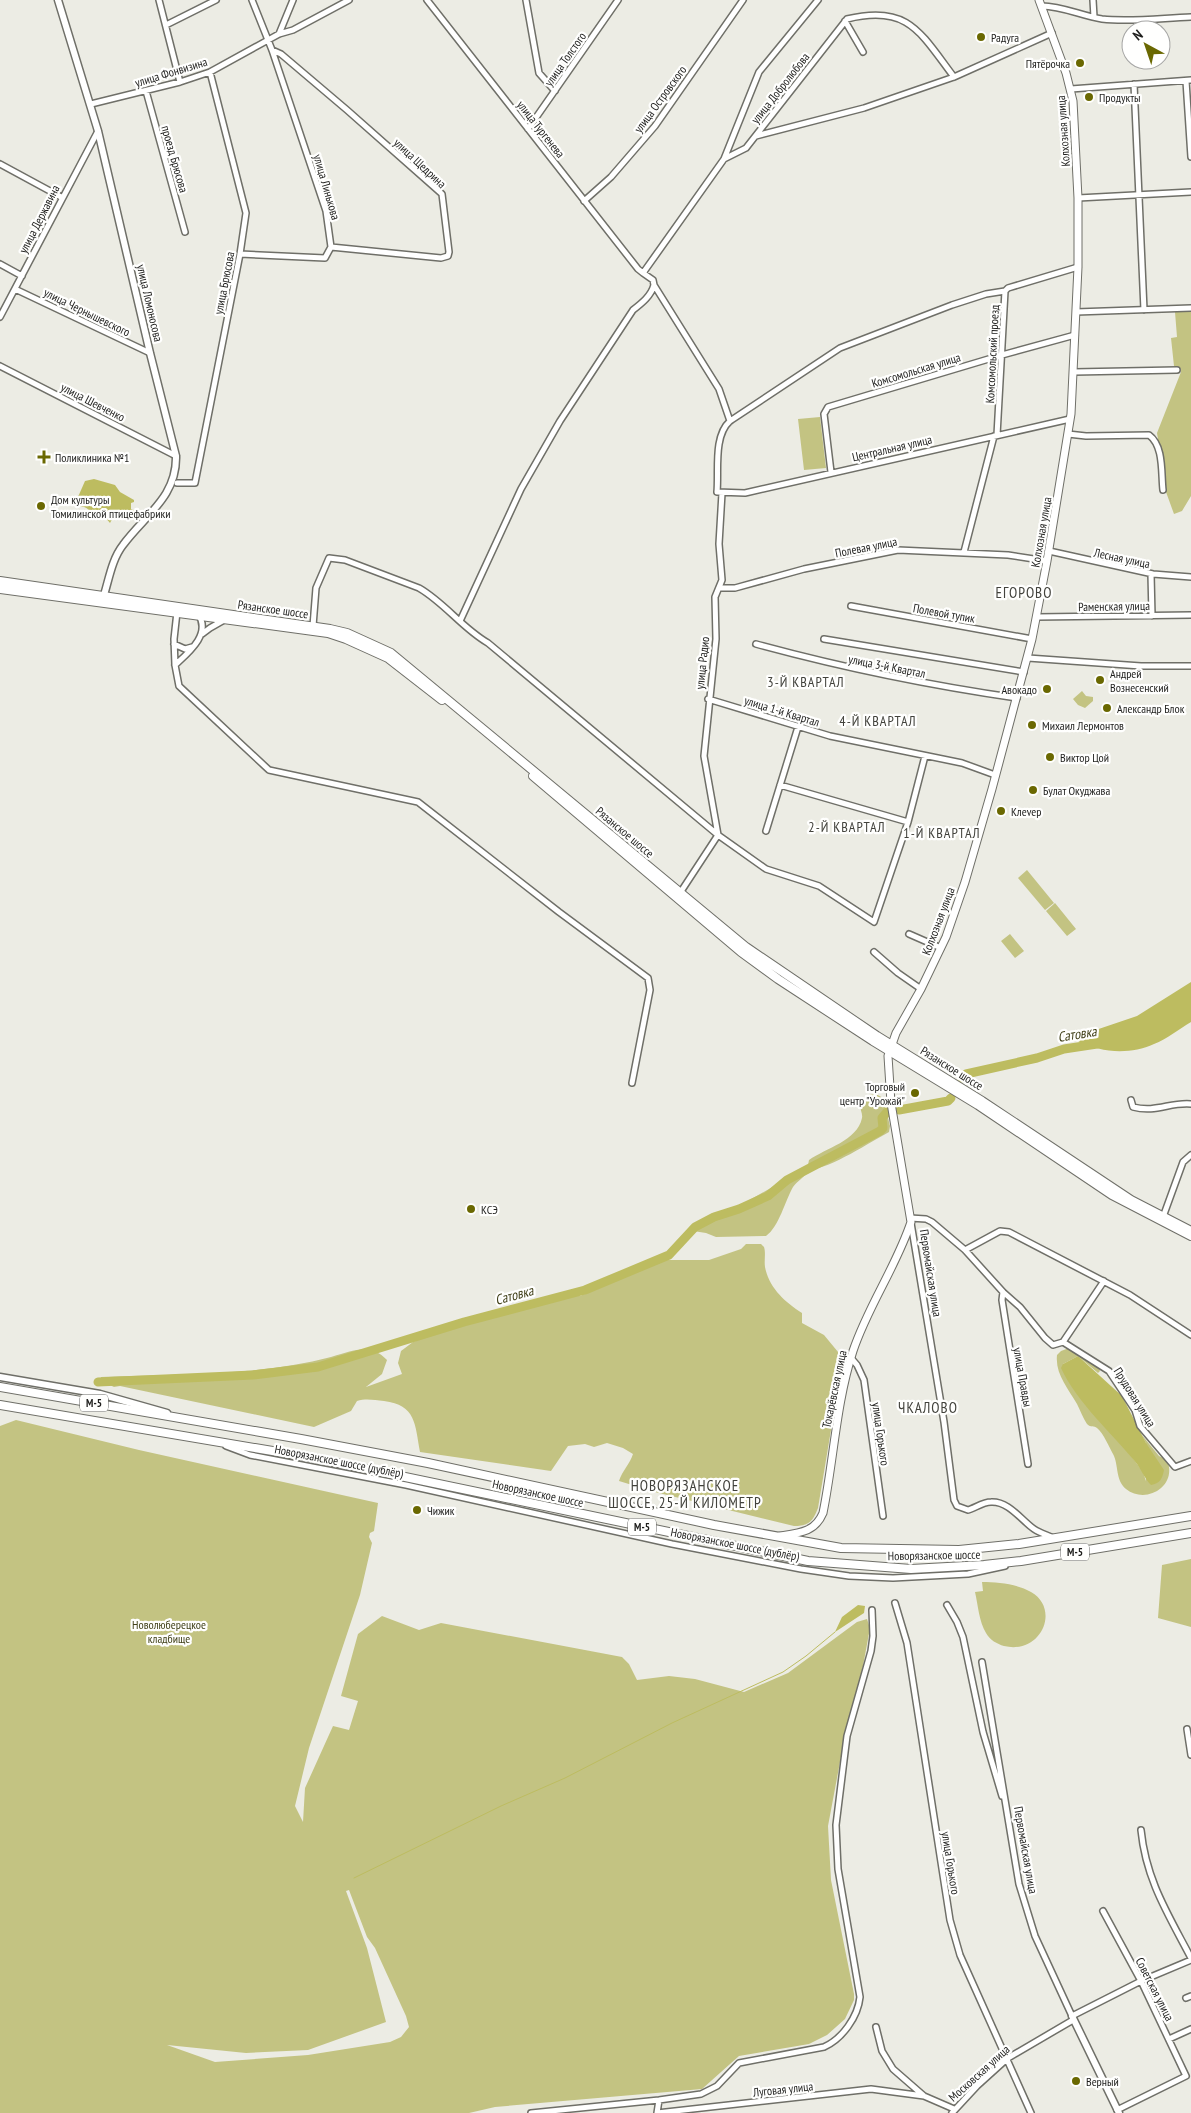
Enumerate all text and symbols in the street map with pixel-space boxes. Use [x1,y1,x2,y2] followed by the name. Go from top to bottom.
[1121,20,1171,70] north arrow
[1129,26,1146,44] text: N
[541,29,589,89] street label: улица Толстого
[991,30,1019,45] place label: Радуга
[975,31,987,43] marker: Радуга
[748,49,812,126] street label: улица Добролюбова
[133,54,209,90] street label: улица Фонвизина
[1026,56,1070,71] place label: Пятёрочка
[1074,57,1086,69] marker: Пятёрочка
[631,62,689,136] street label: улица Островского
[1099,90,1140,105] place label: Продукты
[1083,91,1095,103] marker: Продукты
[1053,95,1073,167] street label: Колхозная улица
[514,97,568,161] street label: улица Тургенева
[158,124,192,194] street label: проезд Брюсова
[391,135,450,191] street label: улица Щедрина
[310,152,344,222] street label: улица Линькова
[15,182,63,256] street label: улица Державина
[211,250,237,316] street label: улица Брюсова
[134,263,166,343] street label: улица Ломоносова
[41,285,133,339] street label: улица Чернышевского
[982,304,1002,404] street label: Комсомольский проезд
[870,349,962,391] street label: Комсомольская улица
[58,379,128,425] street label: улица Шевченко
[851,431,934,464] street label: Центральная улица
[37,450,51,464] marker: Поликлиника №1
[55,450,129,465] place label: Поликлиника №1
[51,492,170,521] place label: Дом культуры Томилинской птицефабрики
[1027,495,1055,568] street label: Колхозная улица
[35,500,47,512] marker: Дом культуры Томилинской птицефабрики
[834,534,898,560] street label: Полевая улица
[1092,545,1152,571] street label: Лесная улица
[996,583,1052,602] district label: ЕГОРОВО
[237,597,309,621] street label: Рязанское шоссе
[1078,598,1150,614] street label: Раменская улица
[912,600,976,626] street label: Полевой тупик
[692,636,712,690] street label: улица Радио
[847,651,927,681] street label: улица 3-й Квартал
[1110,666,1169,695] place label: Андрей Вознесенский
[767,673,845,691] district label: 3-Й КВАРТАЛ
[1094,674,1106,686] marker: Андрей Вознесенский
[1001,682,1037,697] place label: Авокадо
[1041,683,1053,695] marker: Авокадо
[743,692,822,730] street label: улица 1-й Квартал
[1117,701,1185,716] place label: Александр Блок
[1101,702,1113,714] marker: Александр Блок
[839,712,917,730] district label: 4-Й КВАРТАЛ
[1042,718,1124,733] place label: Михаил Лермонтов
[1026,719,1038,731] marker: Михаил Лермонтов
[1060,750,1109,765] place label: Виктор Цой
[1044,751,1056,763] marker: Виктор Цой
[1043,783,1110,798] place label: Булат Окуджава
[1027,784,1039,796] marker: Булат Окуджава
[593,803,657,861] street label: Рязанское шоссе
[1011,804,1042,819] place label: Клеvер
[995,805,1007,817] marker: Клеvер
[808,818,886,836] district label: 2-Й КВАРТАЛ
[903,824,981,842] district label: 1-Й КВАРТАЛ
[918,885,958,957] street label: Колхозная улица
[1056,1022,1099,1046] water label: Сатовка
[918,1043,986,1093] street label: Рязанское шоссе
[840,1079,905,1108] place label: Торговый центр "Урожай"
[909,1087,921,1099] marker: Торговый центр "Урожай"
[481,1202,498,1217] place label: КСЭ
[465,1203,477,1215] marker: КСЭ
[917,1228,945,1318] street label: Первомайская улица
[493,1281,537,1309] water label: Сатовка
[1010,1346,1036,1408] street label: улица Правды
[818,1349,850,1429] street label: Токарёвская улица
[1111,1364,1159,1430] street label: Прудовая улица
[80,1395,108,1412] road number: М-5
[898,1398,958,1417] district label: ЧКАЛОВО
[869,1401,893,1467] street label: улица Горького
[273,1441,405,1481] street label: Новорязанское шоссе (дублёр)
[491,1476,585,1510] street label: Новорязанское шоссе
[608,1476,762,1512] district label: НОВОРЯЗАНСКОЕ ШОССЕ, 25-Й КИЛОМЕТР
[427,1503,455,1518] place label: Чижик
[411,1504,423,1516] marker: Чижик
[628,1518,656,1535] road number: М-5
[669,1524,801,1564] street label: Новорязанское шоссе (дублёр)
[1061,1544,1089,1560] road number: М-5
[888,1547,980,1563] street label: Новорязанское шоссе
[132,1617,206,1646] park label: Новолюберецкое кладбище
[1011,1805,1041,1895] street label: Первомайская улица
[939,1830,963,1896] street label: улица Горького
[1133,1955,1177,2023] street label: Советская улица
[945,2041,1013,2104] street label: Московская улица
[1086,2074,1119,2089] place label: Верный
[1070,2075,1082,2087] marker: Верный
[751,2078,814,2100] street label: Луговая улица

